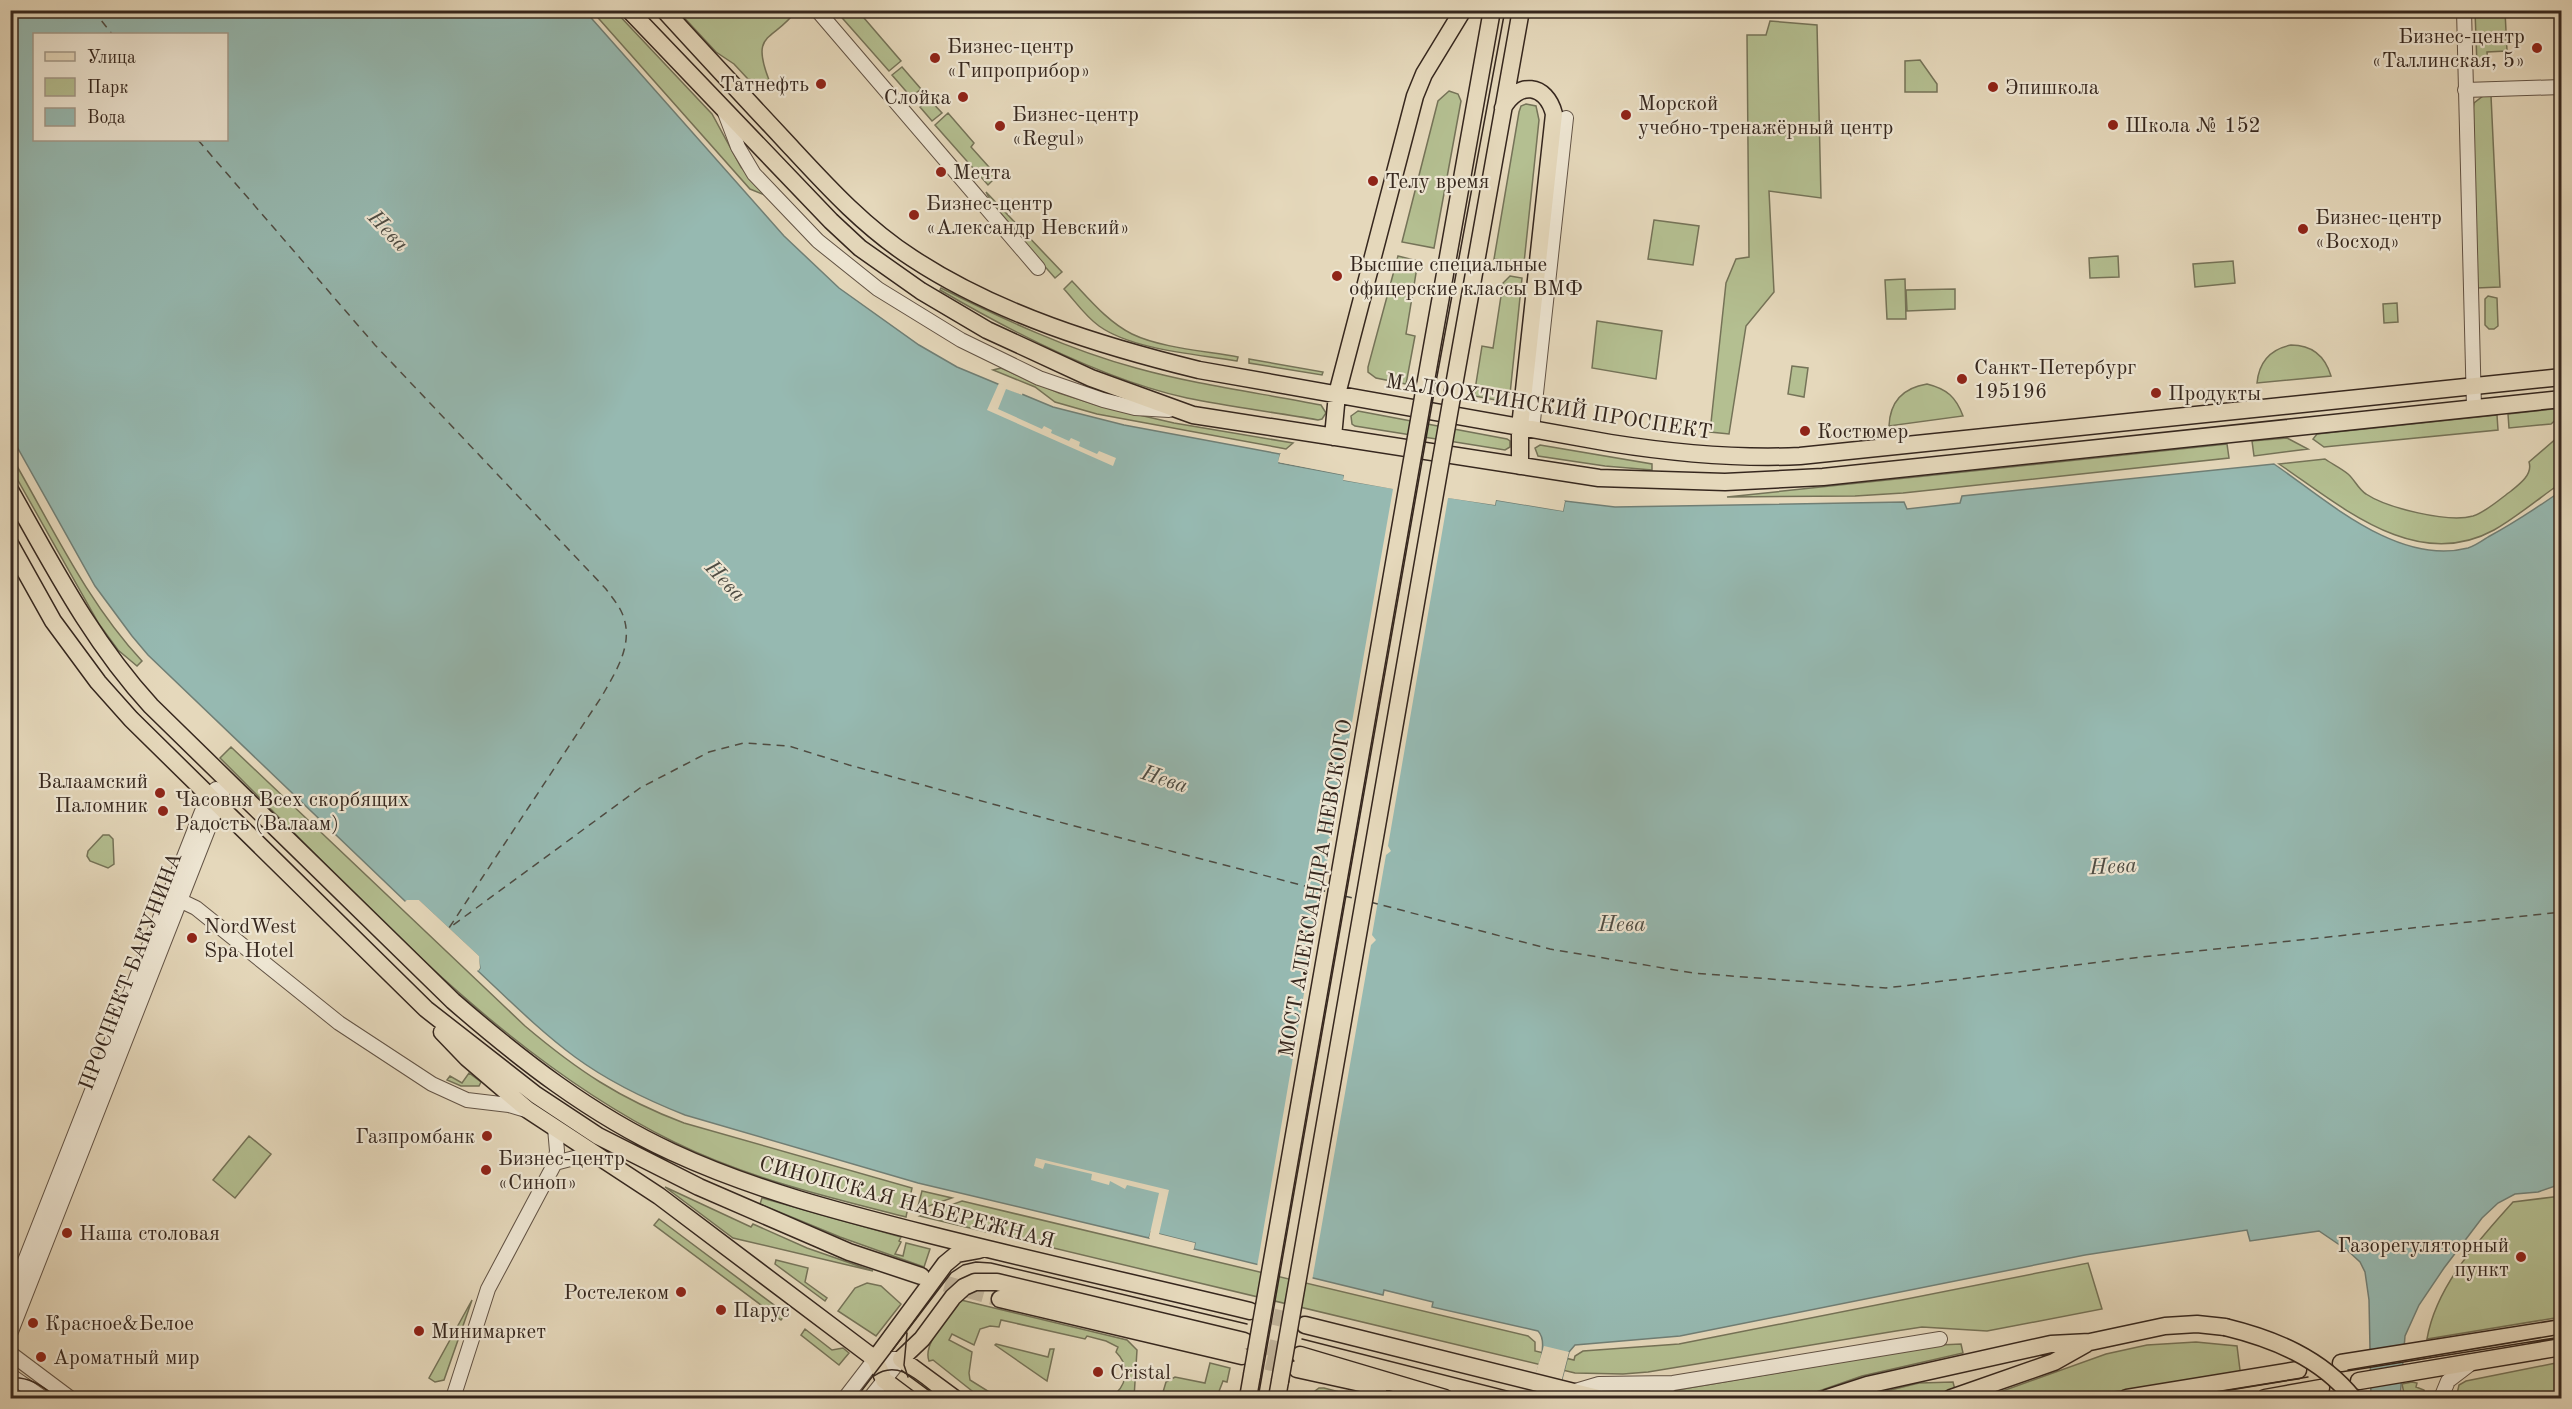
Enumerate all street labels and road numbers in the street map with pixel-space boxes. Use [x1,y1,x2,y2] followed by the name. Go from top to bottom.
[1384,366,1714,444] street label: МАЛООХТИНСКИЙ ПРОСПЕКТ
[1276,718,1357,1059] street label: МОСТ АЛЕКСАНДРА НЕВСКОГО
[76,850,187,1093] street label: ПРОСПЕКТ БАКУНИНА
[757,1154,1056,1253] street label: СИНОПСКАЯ НАБЕРЕЖНАЯ

